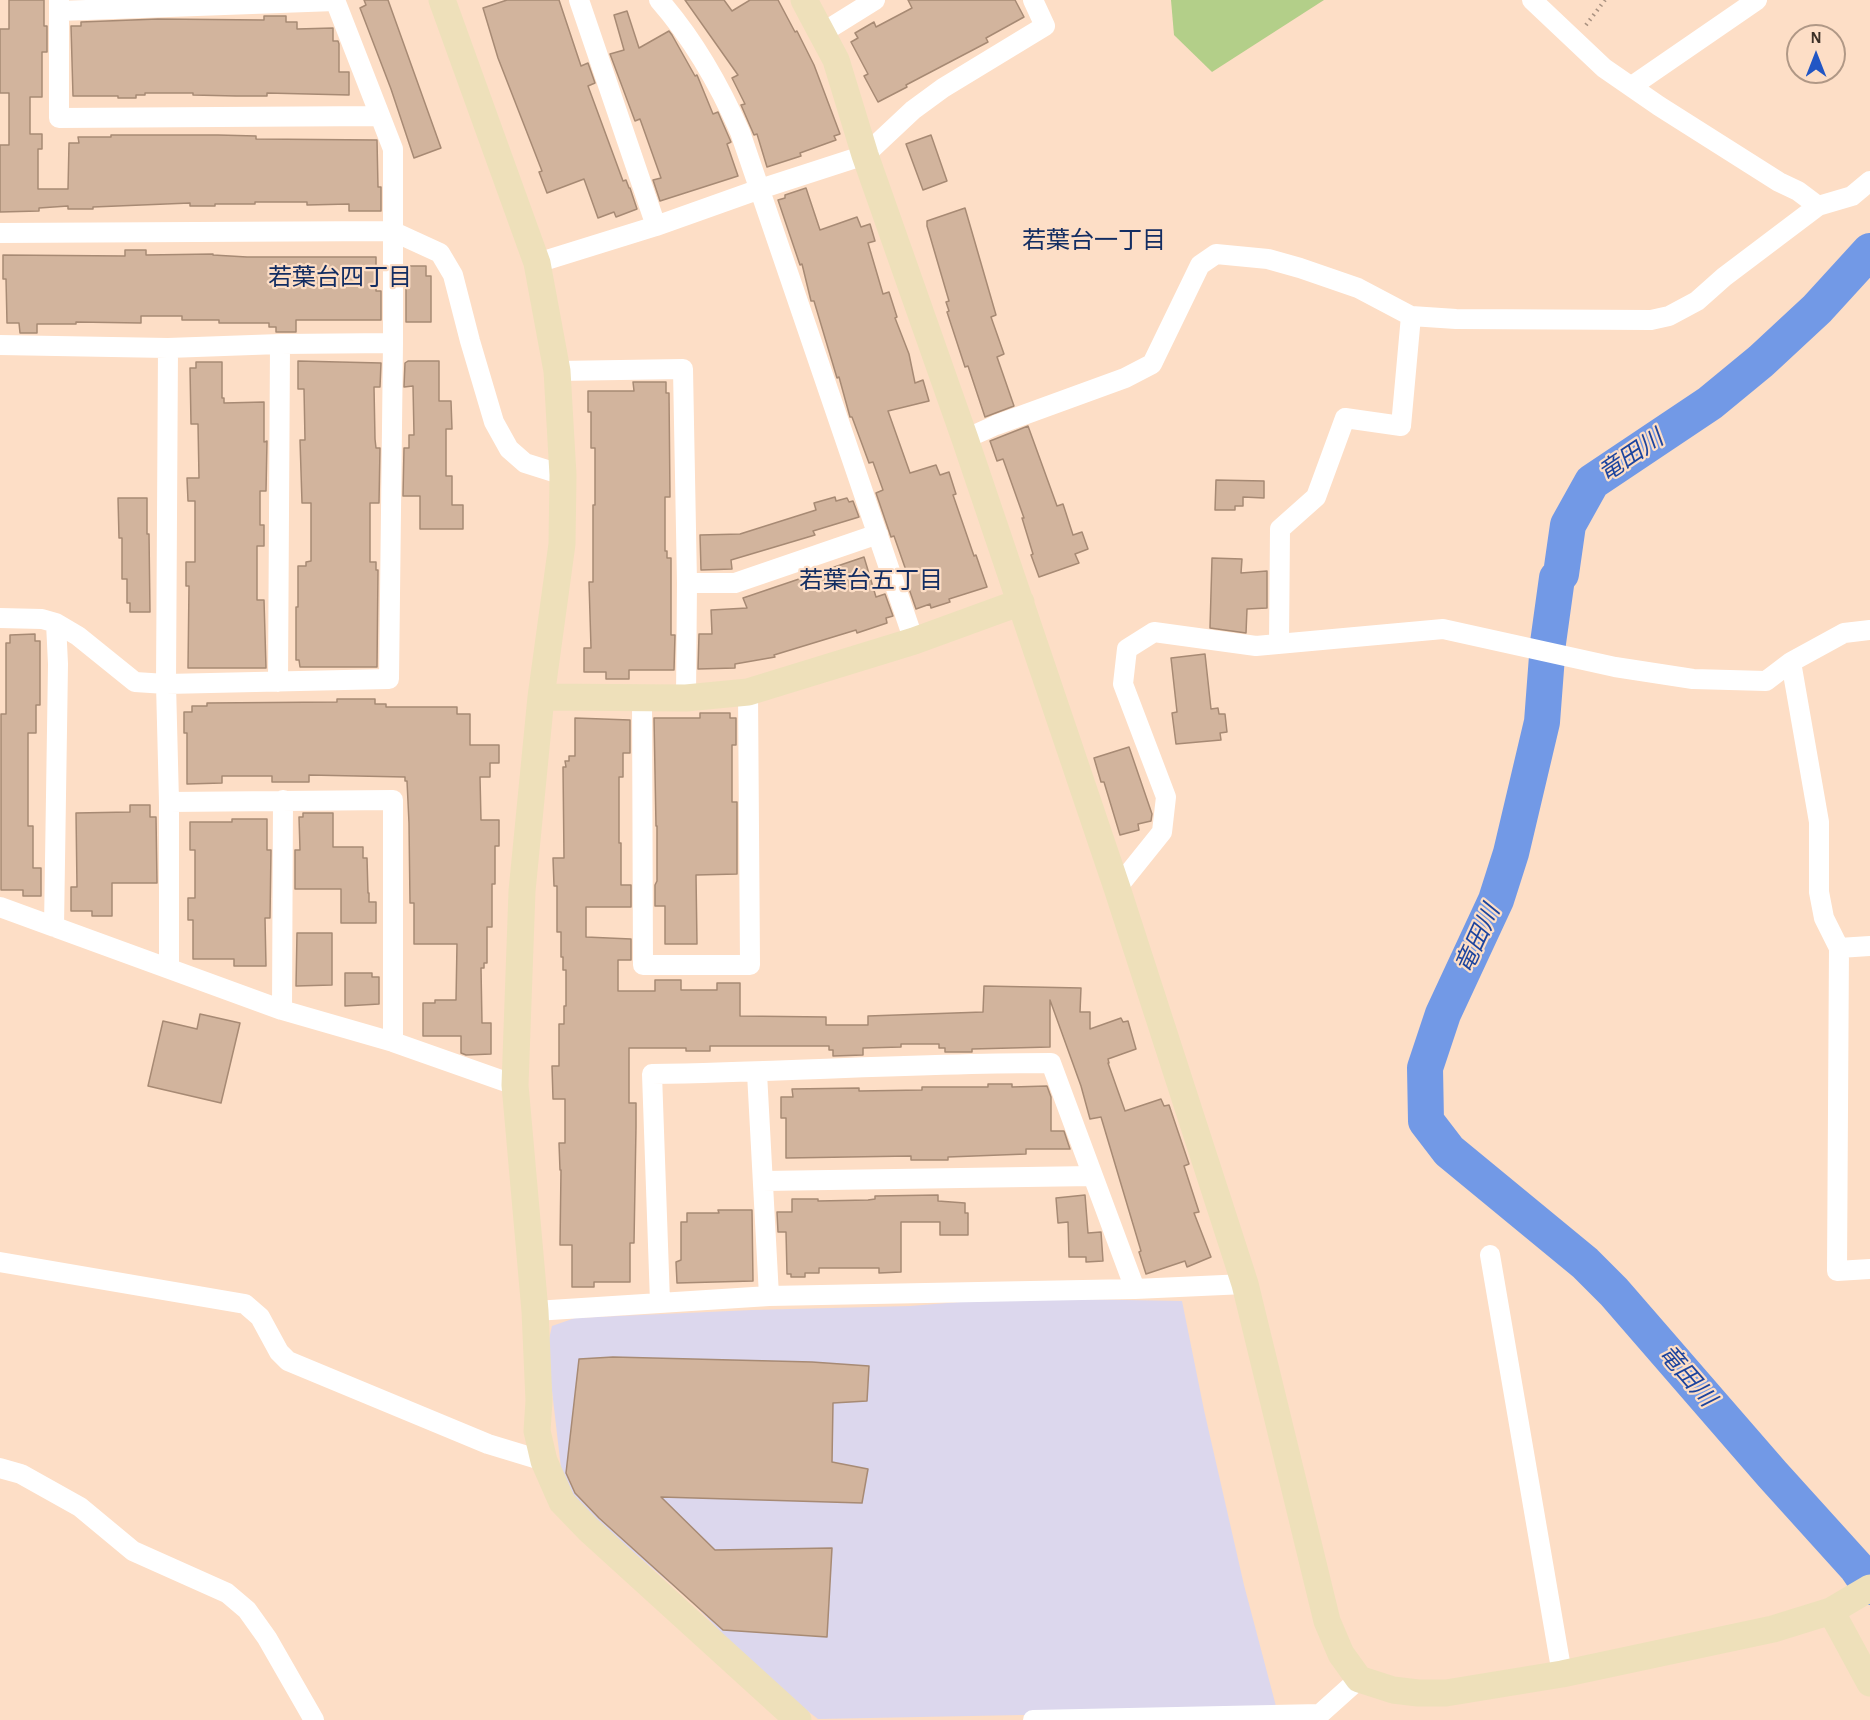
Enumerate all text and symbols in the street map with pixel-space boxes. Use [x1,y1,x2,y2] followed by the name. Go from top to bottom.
[1786,24,1846,84] north arrow
[1810,30,1822,46] text: N
[1022,227,1166,255] district label: 若葉台一丁目
[268,264,412,292] district label: 若葉台四丁目
[1593,424,1669,488] water label: 竜田川
[799,567,943,595] district label: 若葉台五丁目
[1450,900,1506,978] water label: 竜田川
[1653,1339,1721,1413] water label: 竜田川

